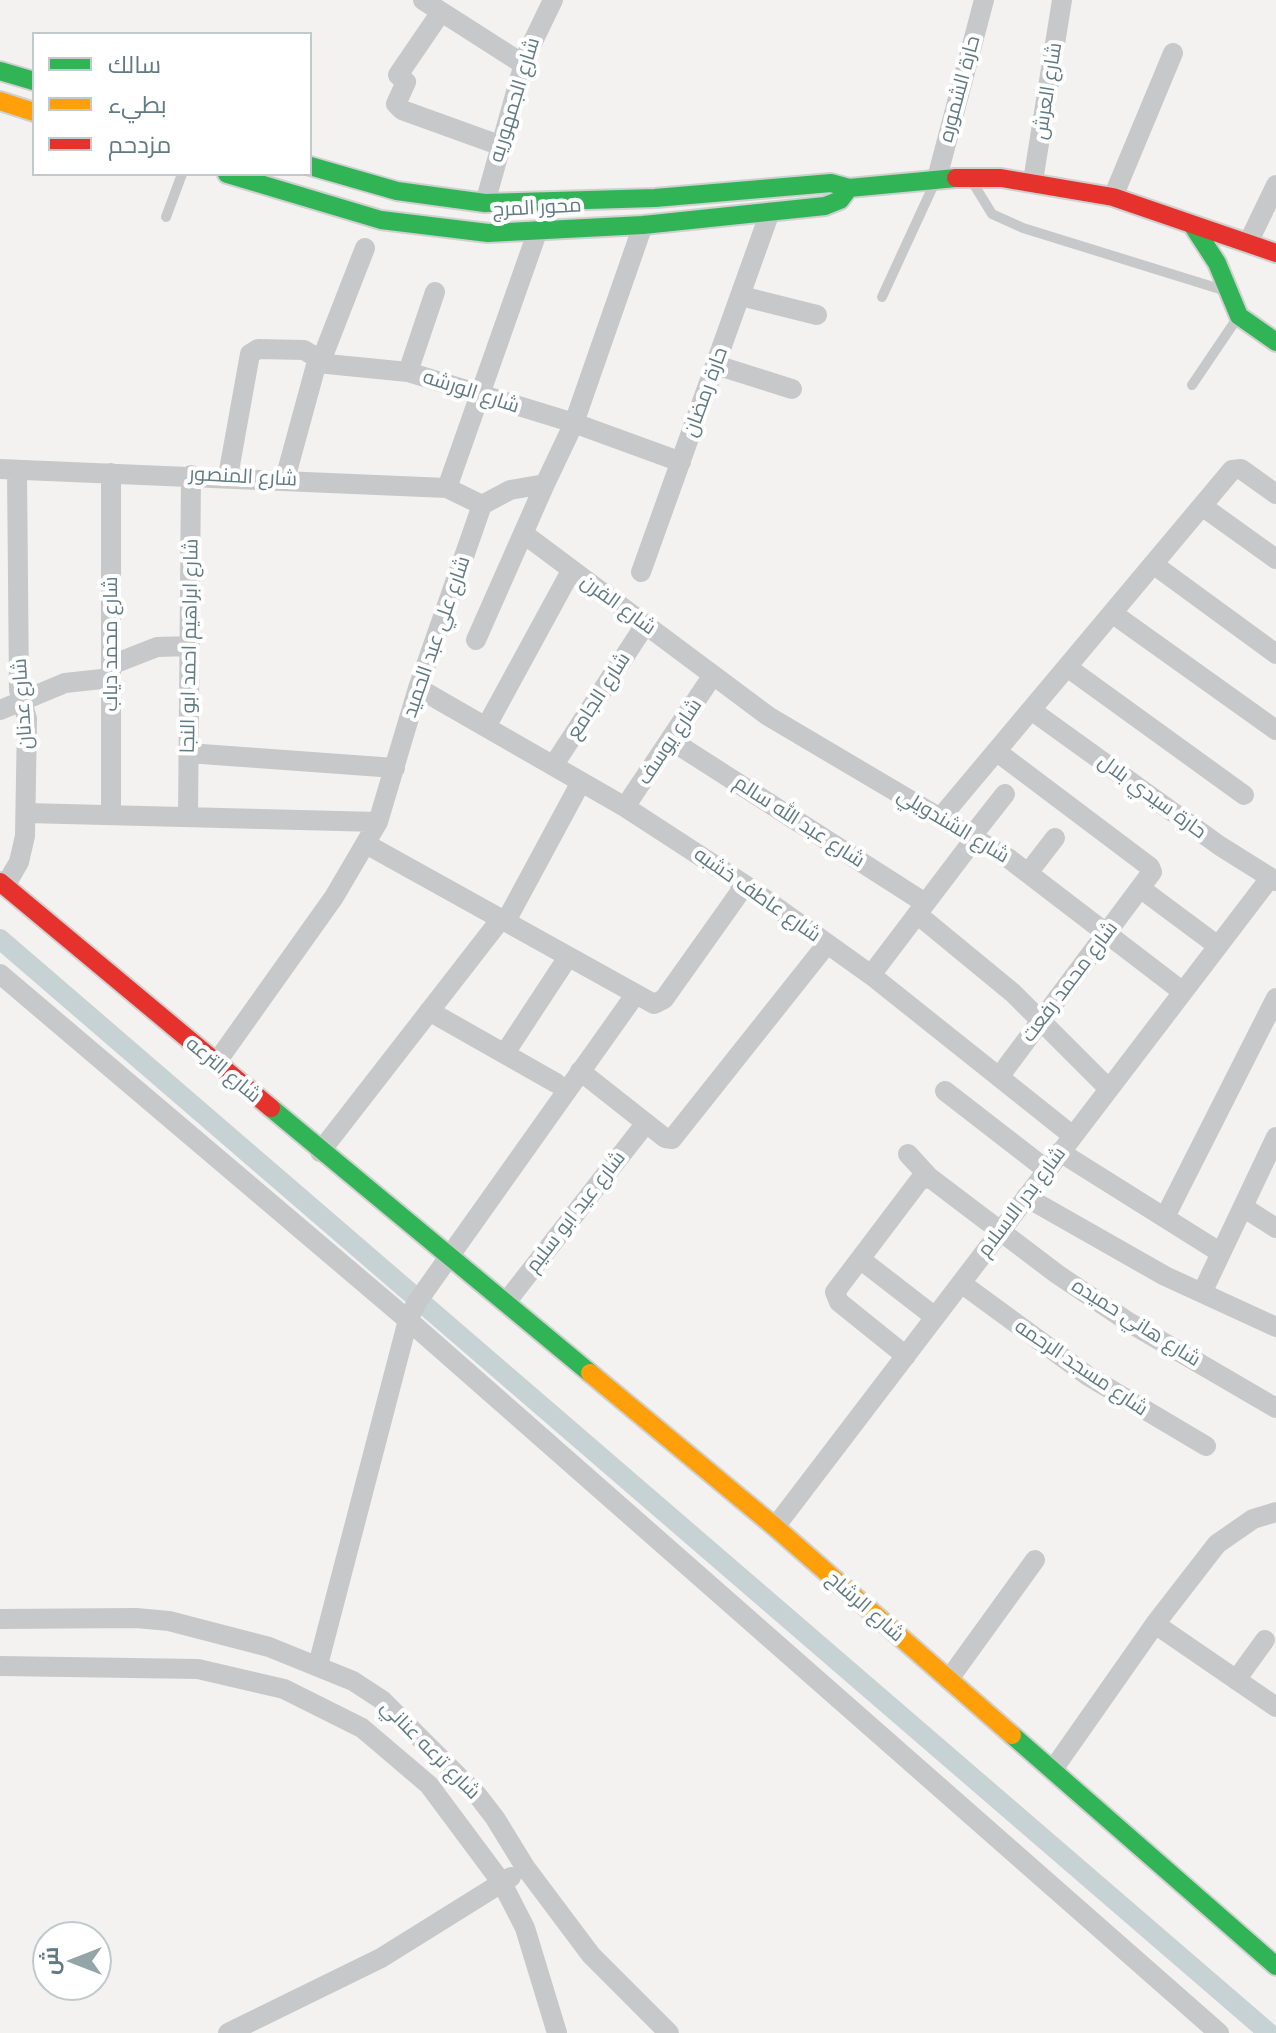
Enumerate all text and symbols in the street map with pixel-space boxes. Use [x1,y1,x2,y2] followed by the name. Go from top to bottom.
[32,32,312,176] legend
[934,33,986,145] street label: حارة الشموره
[485,35,545,165] street label: شارع الجمهوريه
[1028,41,1068,141] street label: شارع العرش
[108,49,161,80] text: سالك
[108,89,167,120] text: بطيء
[108,129,171,160] text: مزدحم
[492,194,582,222] street label: محور المرج
[679,344,733,440] street label: حارة رمضان
[420,365,522,419] street label: شارع الورشه
[188,462,298,492] street label: شارع المنصور
[176,538,204,754] street label: شارع ابراهيم احمد ابو النجا
[398,553,476,721] street label: شارع علي عبد الحميد
[576,570,660,640] street label: شارع الفرن
[99,576,123,712] street label: شارع محمد دياب
[562,648,636,744] street label: شارع الجامع
[8,658,38,750] street label: شارع عدنان
[632,694,708,790] street label: شارع يوسف
[1093,750,1211,844] street label: حارة سيدي بلال
[729,771,869,873] street label: شارع عبد الله سالم
[893,783,1013,869] street label: شارع الشندويلي
[689,842,825,948] street label: شارع عاطف خشبه
[1017,917,1123,1047] street label: شارع محمد رفعت
[181,1032,265,1108] street label: شارع الترعه
[973,1142,1071,1262] street label: شارع بدر الاسلام
[521,1147,631,1277] street label: شارع عيد ابو سليم
[1067,1274,1205,1372] street label: شارع هاني حميده
[1010,1315,1152,1421] street label: شارع مسجد الرحمه
[821,1567,909,1647] street label: شارع الرشاح
[375,1695,485,1805] street label: شارع ترعه عناني
[32,1921,112,2001] north arrow
[36,1947,64,1975] text: ش

